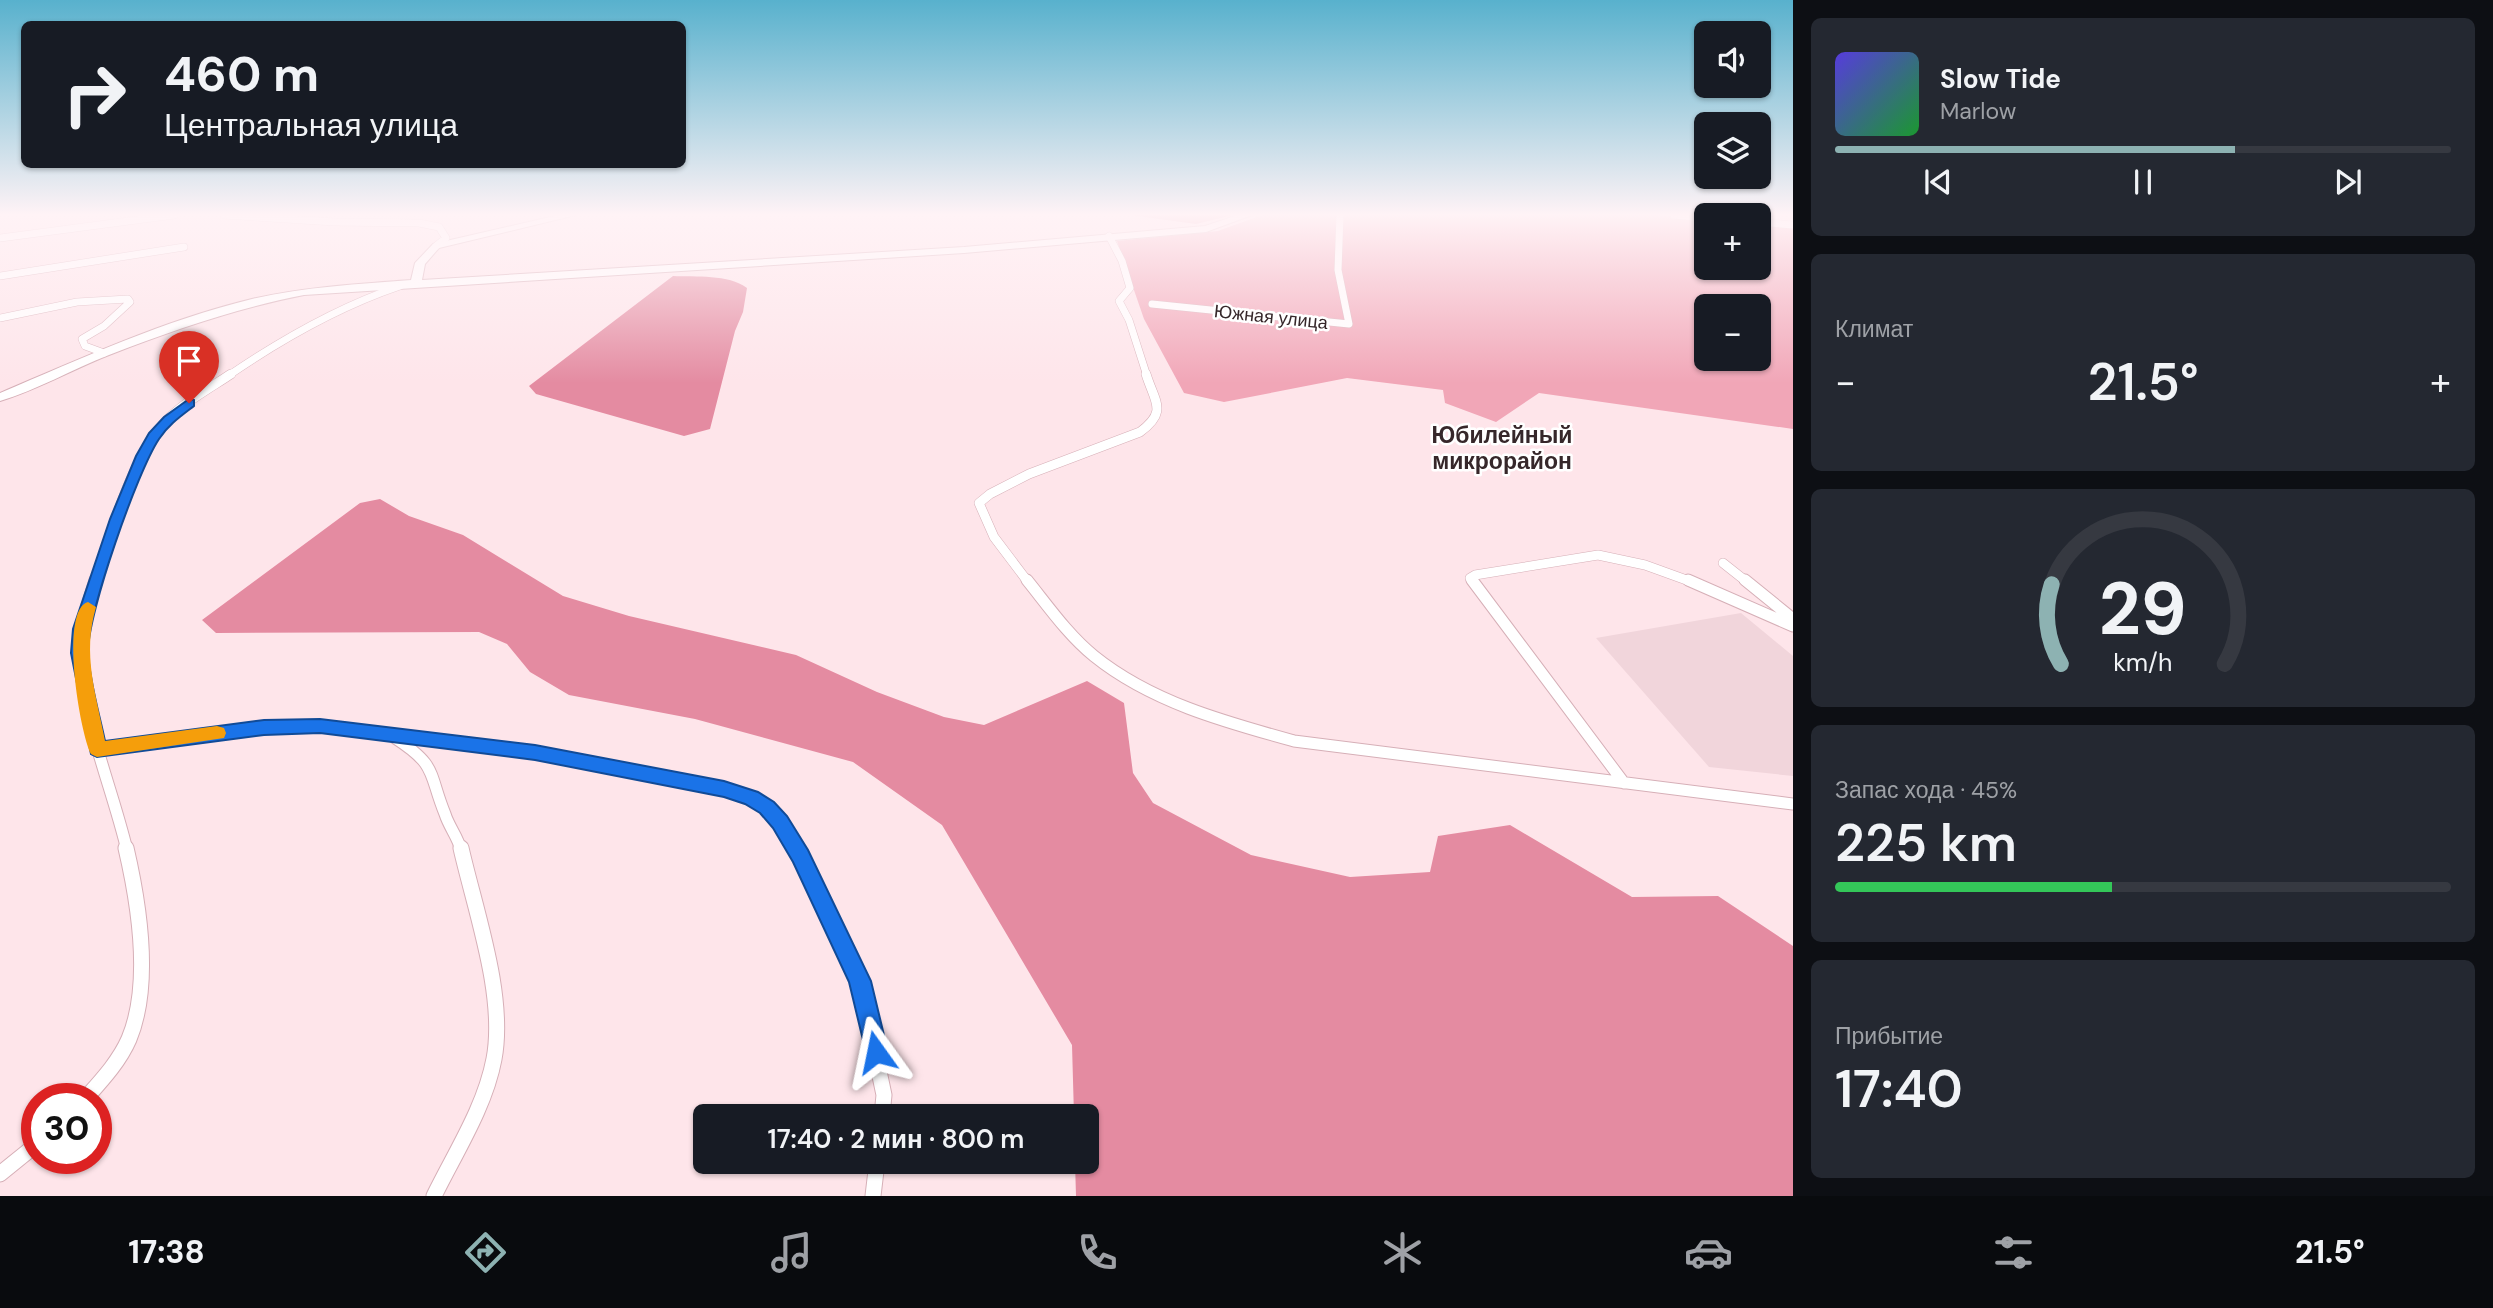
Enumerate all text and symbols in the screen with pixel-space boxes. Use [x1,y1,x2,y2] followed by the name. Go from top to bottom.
[1694,21,1771,371] map controls
[1694,21,1771,98] button: sound
[164,42,319,106] text: 460 m
[49,49,140,140] icon: right
[1940,62,2061,96] text: Slow Tide
[1940,96,2016,126] text: Marlow
[164,104,458,146] text: Центральная улица
[1694,112,1771,189] button: layers
[1919,163,1957,201] icon: previous
[2124,163,2162,201] icon: pause
[2329,163,2367,201] icon: next
[1694,203,1771,280] button: +
[1694,294,1771,371] button: −
[1213,299,1330,335] street label: Южная улица
[1835,314,1913,344] text: Климат
[159,331,219,403] pin
[170,342,208,380] icon: arrive
[2087,348,2199,416] text: 21.5°
[1835,357,1856,407] text: −
[2430,357,2451,407] text: +
[1432,420,1572,476] district label: Юбилейный микрорайон
[2099,562,2187,657] text: 29
[2113,646,2173,679] text: km/h
[1835,775,2017,805] text: Запас хода · 45%
[1835,809,2017,877] text: 225 km
[839,1015,913,1089] position arrow
[1835,1021,1943,1051] text: Прибытие
[1835,1055,1963,1123] text: 17:40
[21,1083,112,1174] speed limit sign: 30
[768,1122,1024,1156] text: 17:40 · 2 мин · 800 m
[461,1228,510,1277] icon: directions
[767,1228,816,1277] icon: music
[1073,1228,1122,1277] icon: phone
[1378,1228,1427,1277] icon: climate
[1684,1228,1733,1277] icon: car
[1989,1228,2038,1277] icon: filters
[128,1231,205,1273] text: 17:38
[2295,1231,2365,1273] text: 21.5°

